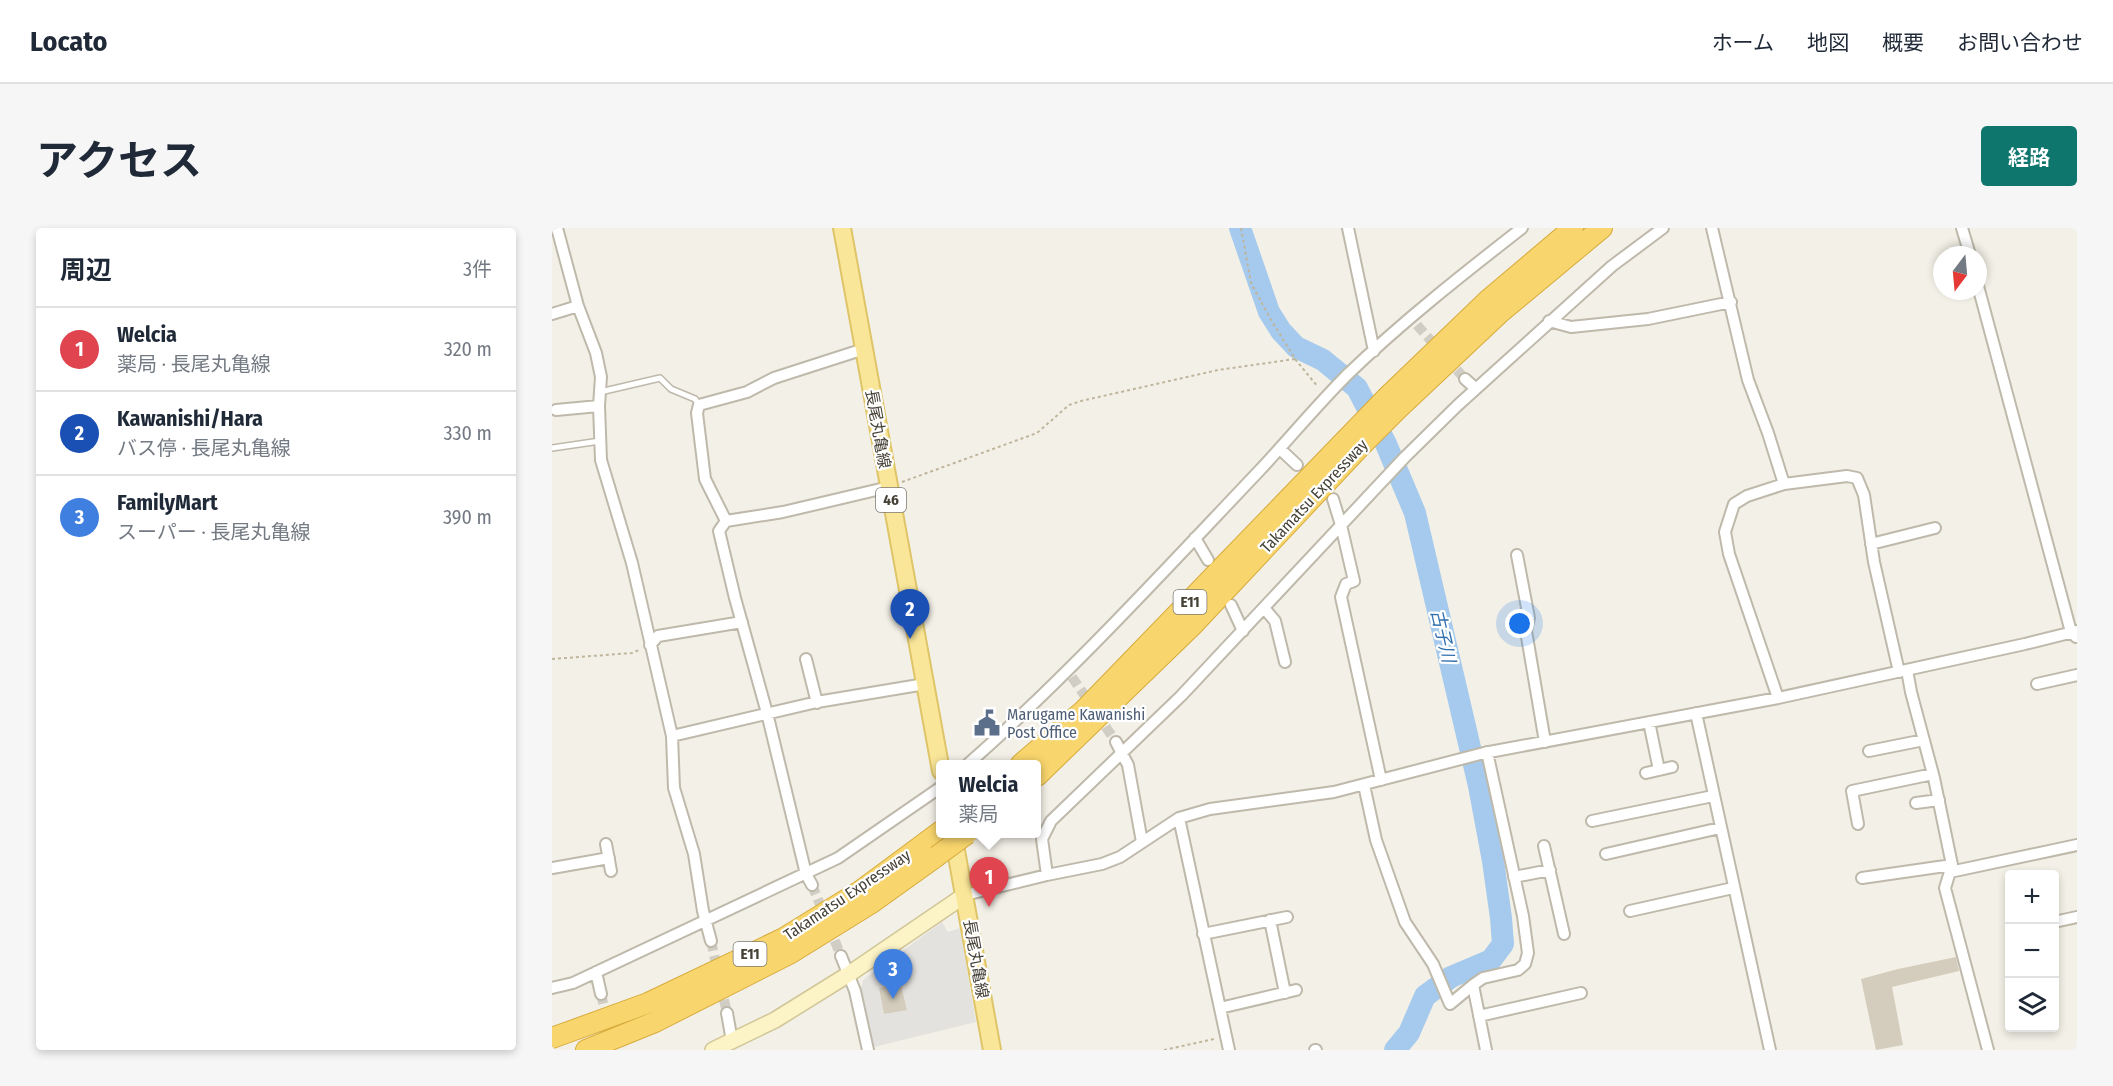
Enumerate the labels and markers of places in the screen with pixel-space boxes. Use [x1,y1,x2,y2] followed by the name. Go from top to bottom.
[890,590,930,639] pin: 2
[1007,705,1145,742] place label: Marugame Kawanishi Post Office
[972,708,1002,738] public building icon: Marugame Kawanishi Post Office
[970,858,1008,907] pin: 1
[874,950,912,999] pin: 3

